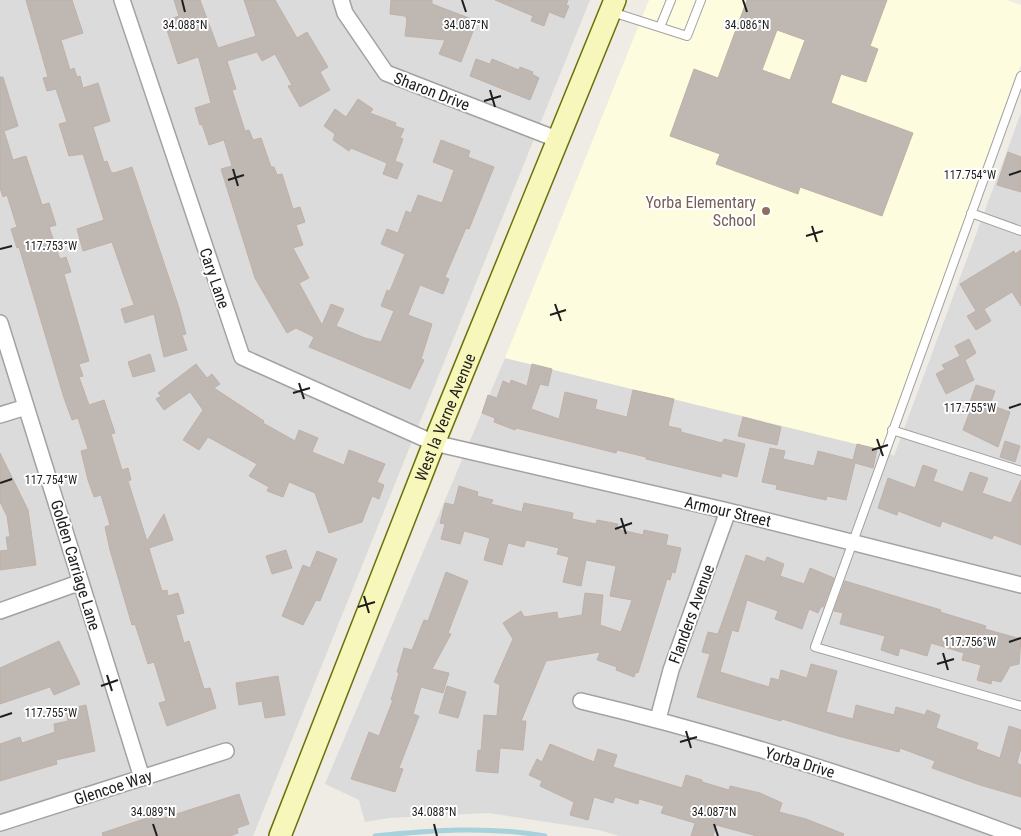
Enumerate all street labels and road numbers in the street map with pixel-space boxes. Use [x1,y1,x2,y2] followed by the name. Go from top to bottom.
[391,68,472,115] street label: Sharon Drive
[195,245,234,311] street label: Cary Lane
[411,351,480,484] street label: West la Verne Avenue
[683,492,773,531] street label: Armour Street
[47,498,104,633] street label: Golden Carriage Lane
[665,562,718,666] street label: Flanders Avenue
[763,743,837,782] street label: Yorba Drive
[72,766,155,809] street label: Glencoe Way

